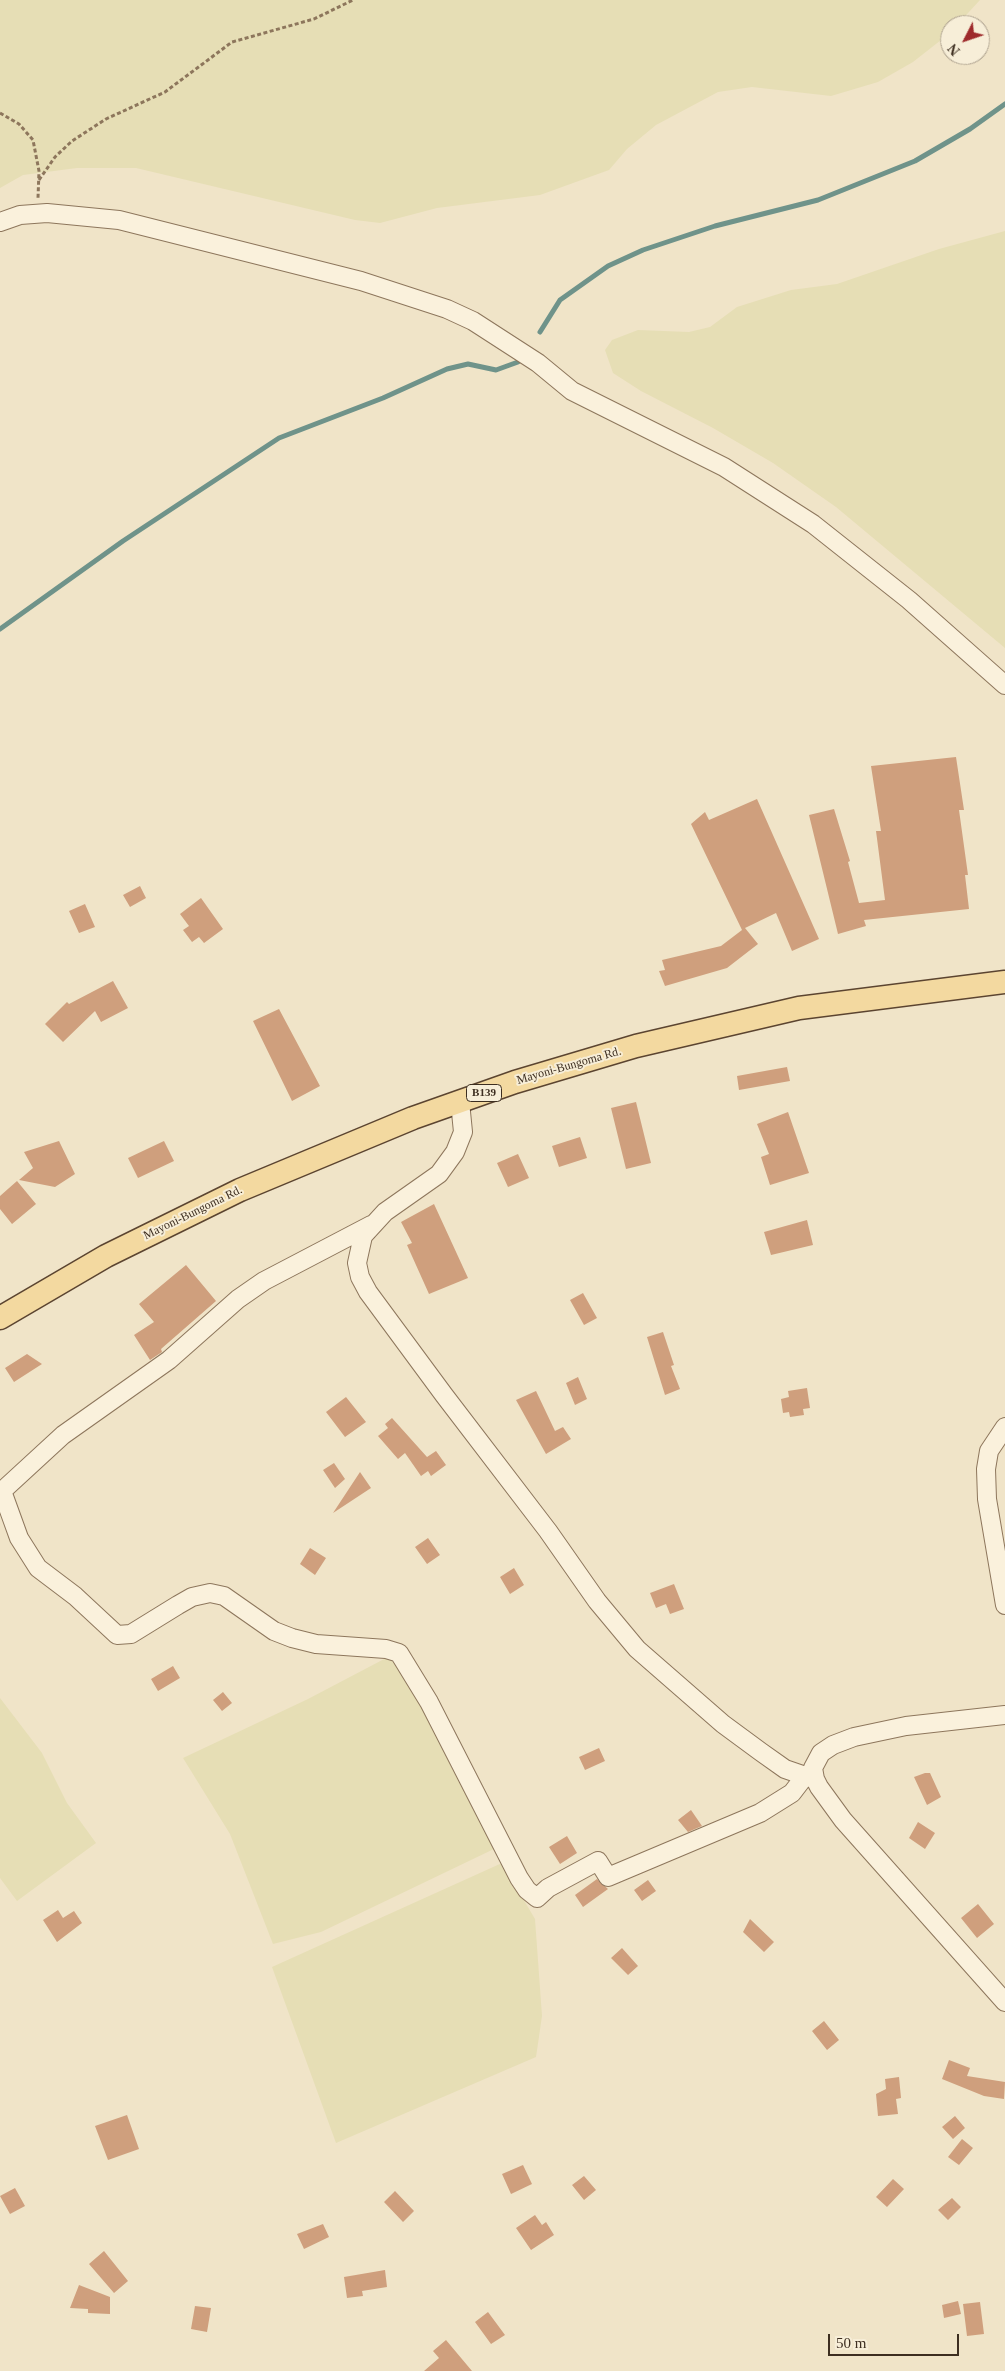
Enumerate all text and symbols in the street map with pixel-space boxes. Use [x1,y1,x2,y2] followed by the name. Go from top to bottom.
[940,15,990,65] north arrow
[945,41,963,58] text: N
[515,1044,623,1088] street label: Mayoni-Bungoma Rd.
[466,1084,502,1102] road number: B139
[141,1183,245,1243] street label: Mayoni-Bungoma Rd.
[830,2324,961,2356] scale bar
[836,2335,866,2351] text: 50 m

